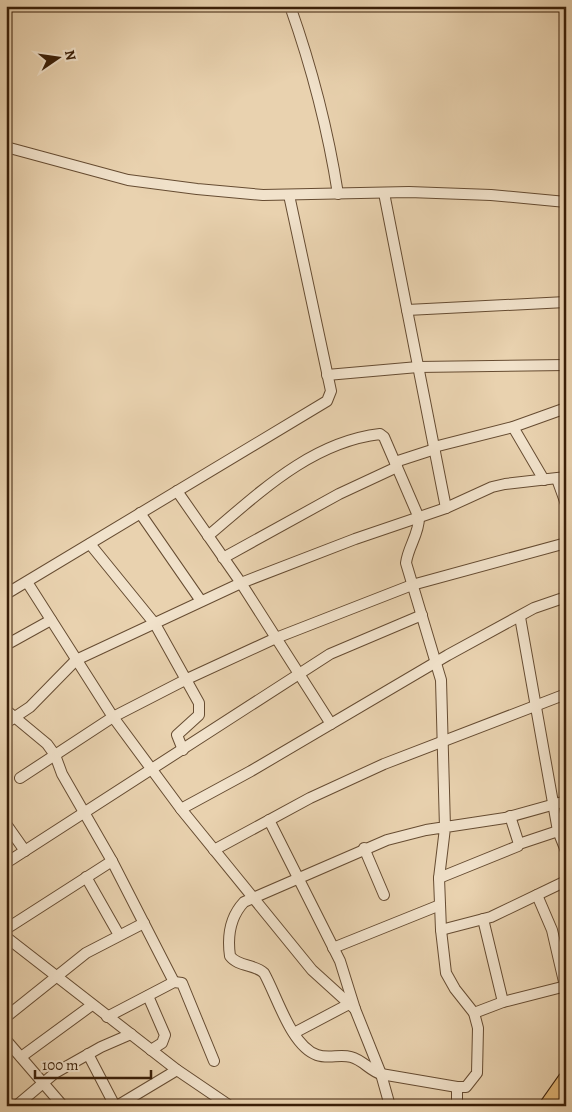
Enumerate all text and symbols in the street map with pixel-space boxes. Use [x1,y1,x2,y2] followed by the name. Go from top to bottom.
[32,32,82,82] north arrow
[60,48,81,62] text: N
[35,1047,151,1079] scale bar
[42,1055,79,1075] text: 100 m

